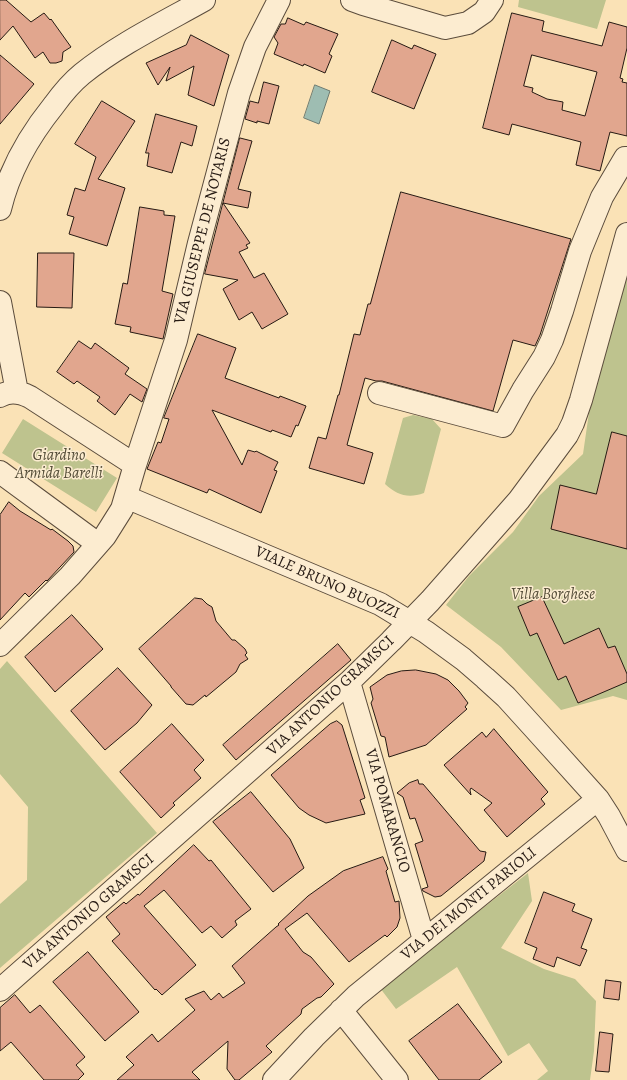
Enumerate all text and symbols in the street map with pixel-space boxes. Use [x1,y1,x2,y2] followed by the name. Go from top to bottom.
[171,136,235,326] street label: VIA GIUSEPPE DE NOTARIS
[15,446,103,484] park label: Giardino Armida Barelli
[252,542,402,624] street label: VIALE BRUNO BUOZZI
[511,585,595,605] park label: Villa Borghese
[263,632,399,760] street label: VIA ANTONIO GRAMSCI
[360,747,414,875] street label: VIA POMARANCIO
[397,843,541,965] street label: VIA DEI MONTI PARIOLI
[20,850,158,974] street label: VIA ANTONIO GRAMSCI

